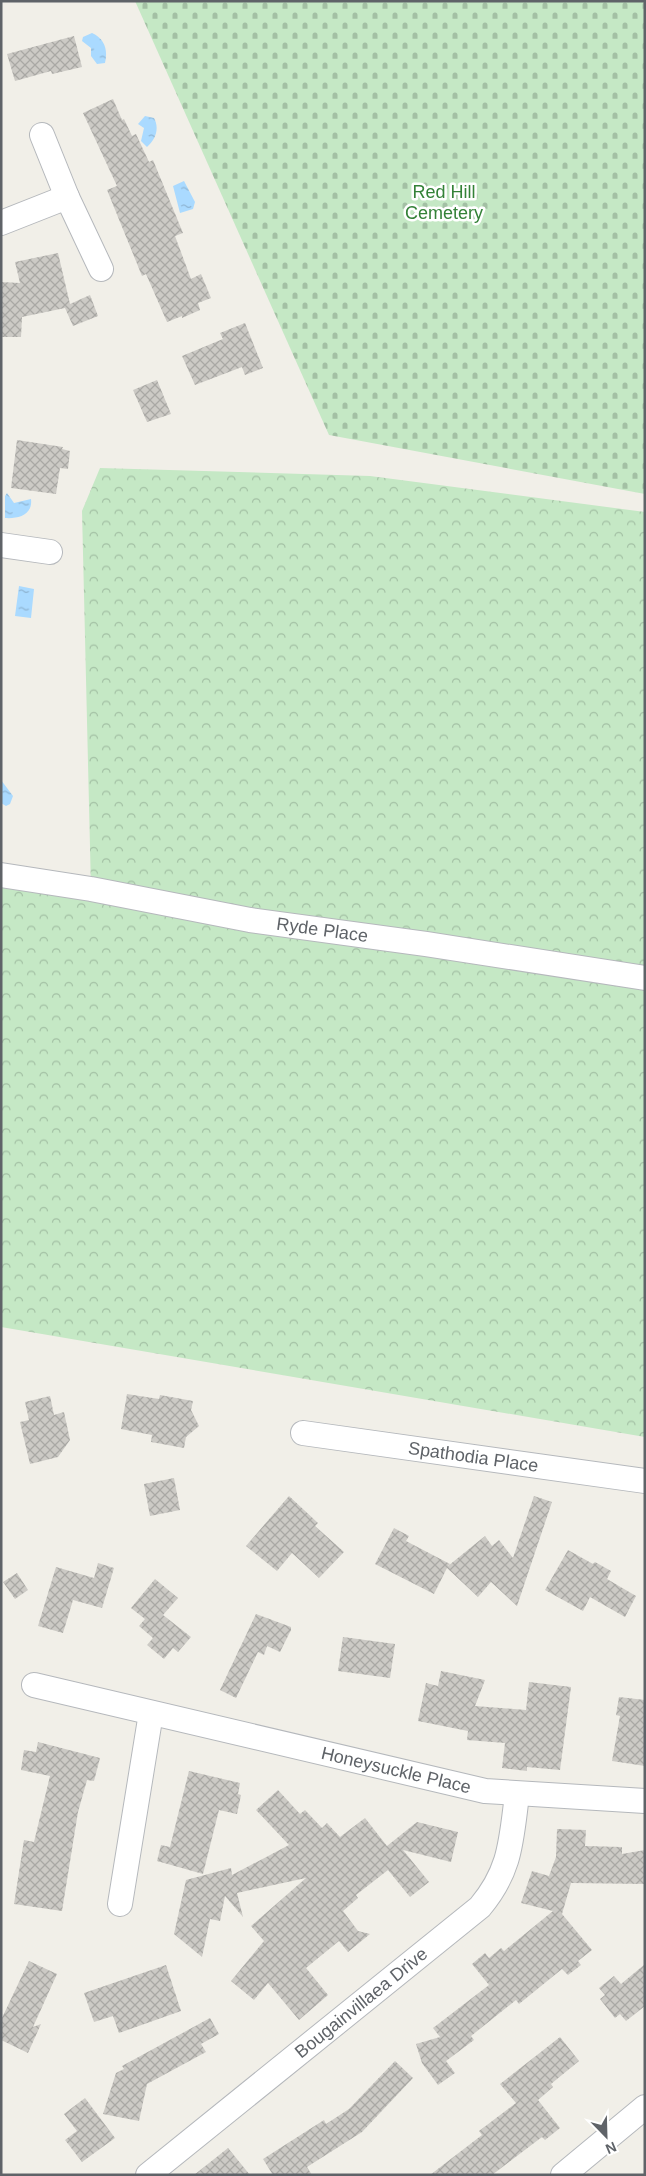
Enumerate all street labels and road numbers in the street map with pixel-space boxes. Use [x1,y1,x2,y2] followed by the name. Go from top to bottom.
[275,914,369,946] street label: Ryde Place
[407,1438,540,1476] street label: Spathodia Place
[319,1743,473,1797] street label: Honeysuckle Place
[291,1944,431,2062] street label: Bougainvillaea Drive

